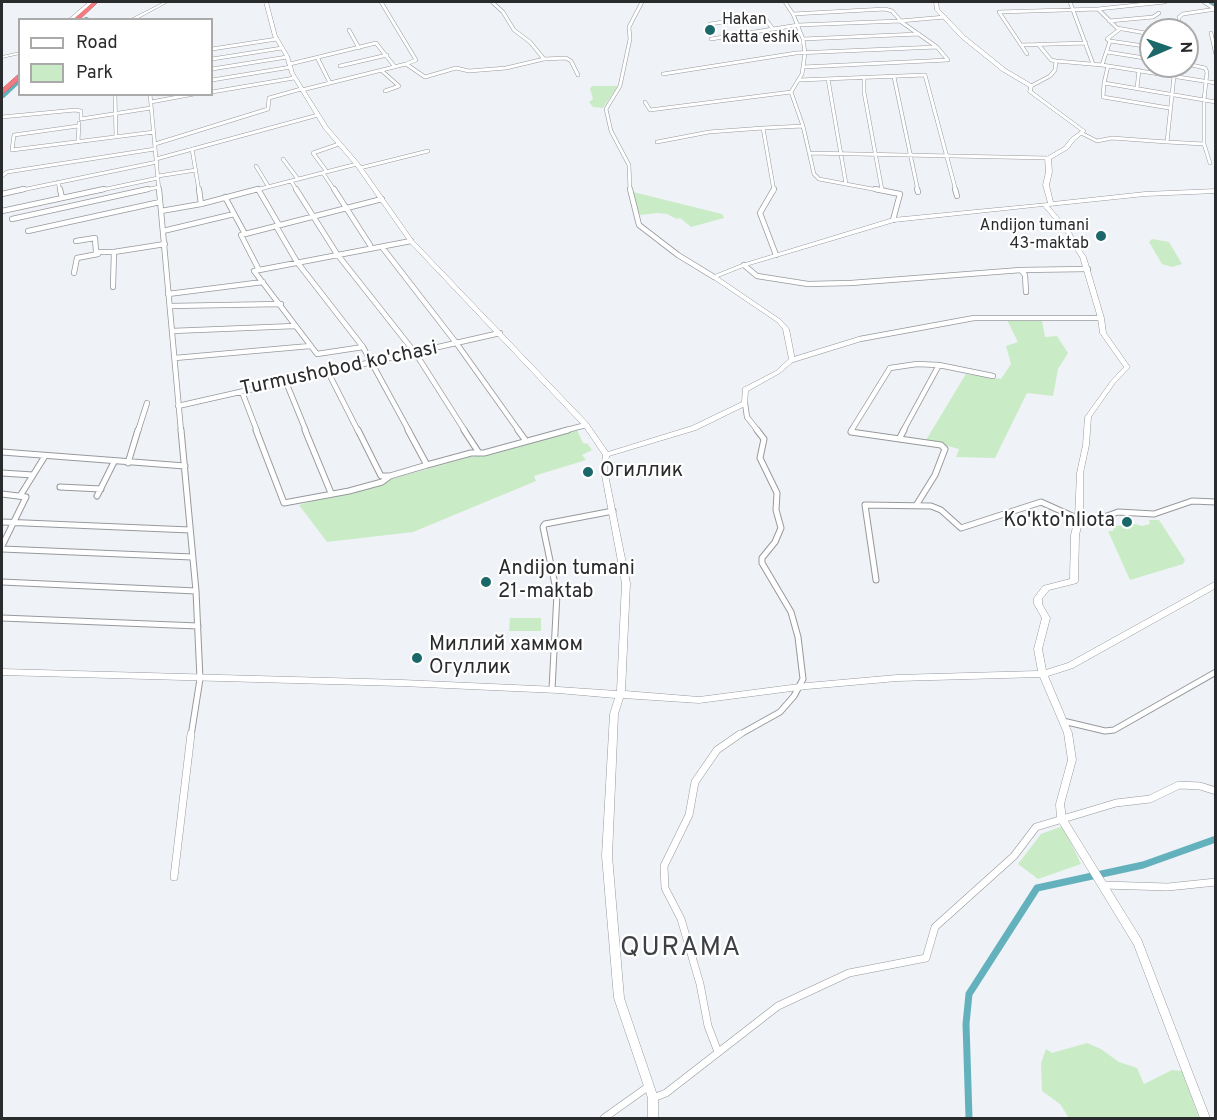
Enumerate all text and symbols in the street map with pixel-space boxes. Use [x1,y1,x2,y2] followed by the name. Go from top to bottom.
[722,11,800,49] place label: Hakan katta eshik
[18,18,213,96] legend
[1139,18,1199,78] north arrow
[703,23,717,37] marker: Hakan katta eshik
[76,32,118,55] text: Road
[1175,41,1195,54] text: N
[76,62,113,85] text: Park
[980,217,1089,255] place label: Andijon tumani 43-maktab
[1094,229,1108,243] marker: Andijon tumani 43-maktab
[238,337,440,403] street label: Turmushobod ko'chasi
[600,460,683,484] place label: Огиллик
[581,465,595,479] marker: Огиллик
[1003,510,1115,534] place label: Ko'kto'nliota
[1120,515,1134,529] marker: Ko'kto'nliota
[498,558,635,605] place label: Andijon tumani 21-maktab
[479,575,493,589] marker: Andijon tumani 21-maktab
[429,634,583,681] place label: Миллий хаммом Огуллик
[410,651,424,665] marker: Миллий хаммом Огуллик
[620,934,742,966] district label: QURAMA

